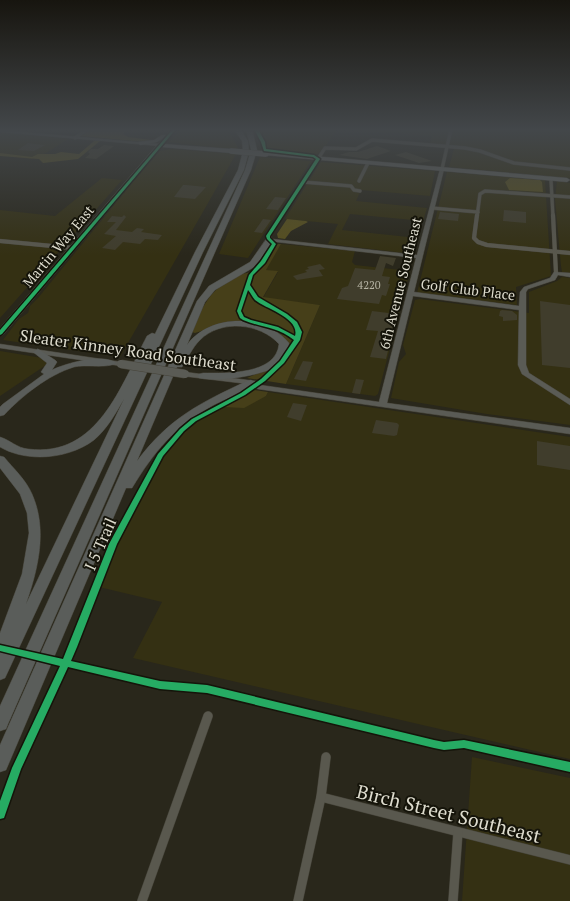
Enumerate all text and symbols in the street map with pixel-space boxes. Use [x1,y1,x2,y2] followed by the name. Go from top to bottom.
[18,200,99,291] street label: Martin Way East
[374,214,426,351] street label: 6th Avenue Southeast
[420,274,516,304] street label: Golf Club Place
[357,278,381,292] house number: 4220
[19,324,238,376] street label: Sleater Kinney Road Southeast
[79,514,121,574] street label: I 5 Trail
[354,778,544,848] street label: Birch Street Southeast

